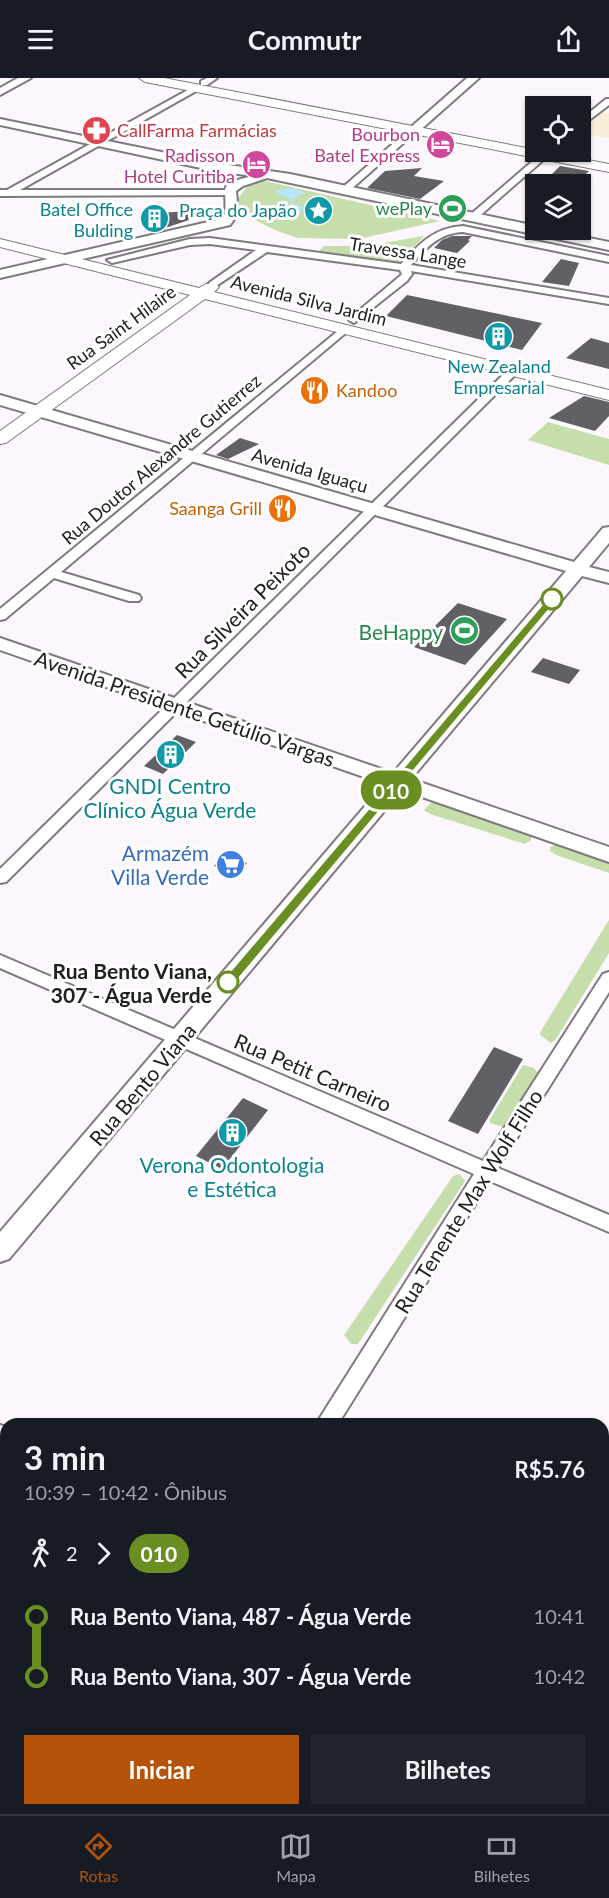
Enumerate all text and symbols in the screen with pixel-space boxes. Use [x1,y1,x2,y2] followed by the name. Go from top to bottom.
[24,23,57,56] icon: menu
[248,23,361,56] text: Commutr
[552,23,585,56] icon: share
[525,96,591,240] map controls
[525,96,591,162] button: locate
[80,114,112,146] pharmacy icon: CallFarma Farmácias
[117,119,277,141] place label: CallFarma Farmácias
[314,123,420,166] place label: Bourbon Batel Express
[425,128,457,160] hotel icon: Bourbon Batel Express
[124,144,235,187] place label: Radisson Hotel Curitiba
[240,149,272,181] hotel icon: Radisson Hotel Curitiba
[525,174,591,240] button: layers
[437,192,469,224] sports icon: wePlay
[302,194,334,226] place icon: Praça do Japão
[376,197,433,219] place label: wePlay
[40,198,133,241] place label: Batel Office Bulding
[179,199,297,221] place label: Praça do Japão
[138,203,170,235] building icon: Batel Office Bulding
[348,232,468,272] street label: Travessa Lange
[229,270,389,330] street label: Avenida Silva Jardim
[62,280,180,374] street label: Rua Saint Hilaire
[483,321,515,353] building icon: New Zealand Empresarial
[447,355,551,398] place label: New Zealand Empresarial
[57,369,265,549] street label: Rua Doutor Alexandre Gutierrez
[299,374,331,406] restaurant icon: Kandoo
[336,379,397,401] place label: Kandoo
[249,443,371,497] street label: Avenida Iguaçu
[267,492,299,524] restaurant icon: Saanga Grill
[169,497,262,519] place label: Saanga Grill
[169,537,315,683] street label: Rua Silveira Peixoto
[541,588,563,610] unlabelled marker
[448,615,480,647] sports icon: BeHappy
[359,619,443,644] place label: BeHappy
[32,645,338,771] street label: Avenida Presidente Getúlio Vargas
[154,738,186,770] building icon: GNDI Centro Clínico Água Verde
[356,770,426,810] line badge: 010
[84,773,256,822] place label: GNDI Centro Clínico Água Verde
[373,778,409,803] text: 010
[111,840,209,889] place label: Armazém Villa Verde
[214,848,246,880] supermarket icon: Armazém Villa Verde
[51,958,212,1007] place label: Rua Bento Viana, 307 - Água Verde
[217,971,239,993] marker: Rua Bento Viana, 307 - Água Verde
[84,1018,200,1150] street label: Rua Bento Viana
[231,1028,395,1116] street label: Rua Petit Carneiro
[389,1084,547,1318] street label: Rua Tenente Max Wolf Filho
[216,1117,248,1149] building icon: Verona Odontologia e Estética
[140,1152,324,1201] place label: Verona Odontologia e Estética
[24,1437,106,1477] text: 3 min
[515,1456,585,1483] text: R$5.76
[24,1480,227,1504] text: 10:39 – 10:42 · Ônibus
[24,1537,57,1570] icon: walk
[87,1537,120,1570] icon: forward
[66,1541,78,1565] text: 2
[141,1541,177,1566] text: 010
[70,1603,411,1630] text: Rua Bento Viana, 487 - Água Verde
[534,1604,585,1628] text: 10:41
[70,1663,411,1690] text: Rua Bento Viana, 307 - Água Verde
[534,1664,585,1688] text: 10:42
[24,1735,299,1804] button: Iniciar
[311,1735,585,1804] button: Bilhetes
[79,1830,118,1885] tab: Rotas
[276,1830,316,1885] tab: Mapa
[474,1830,530,1885] tab: Bilhetes

